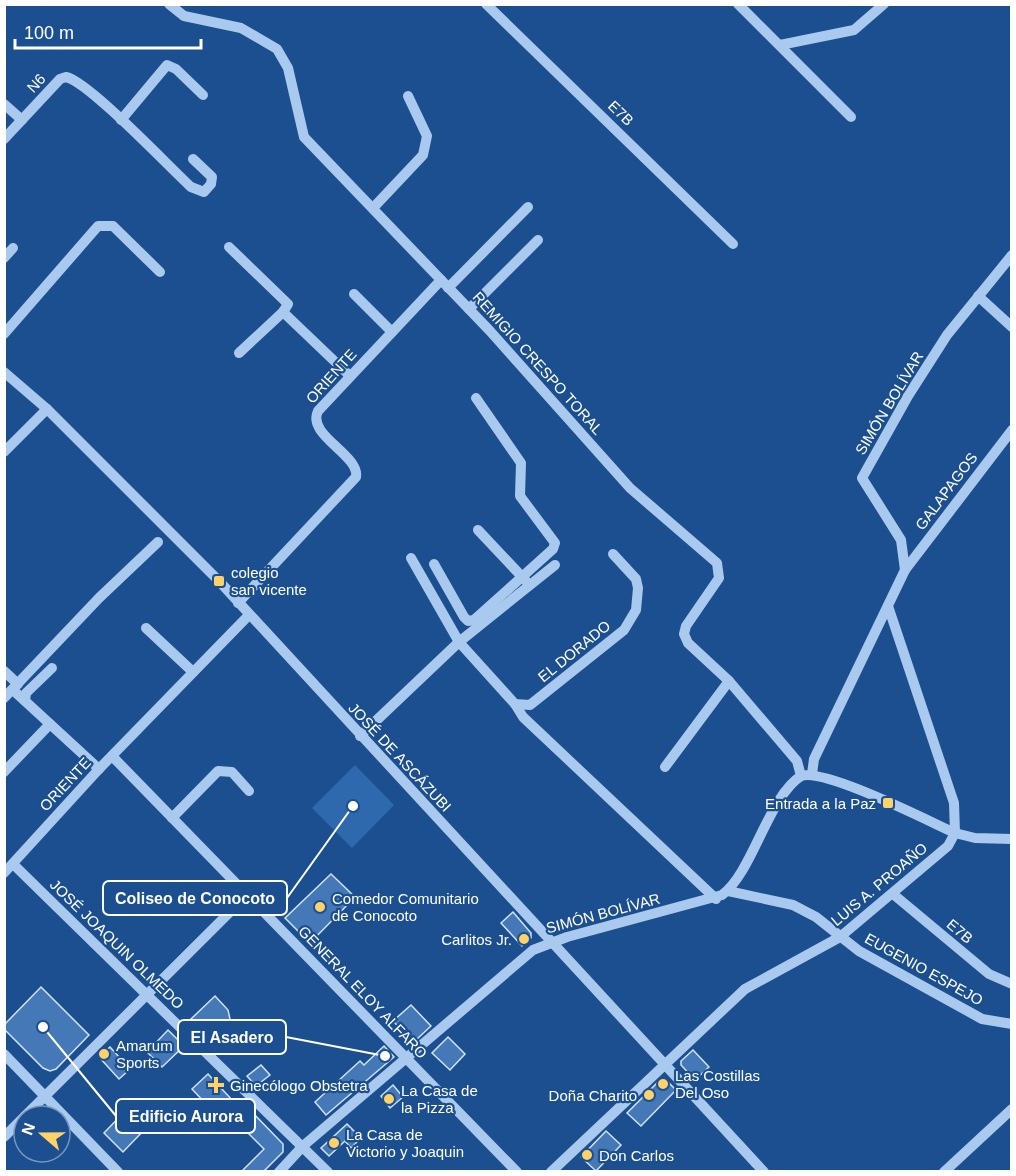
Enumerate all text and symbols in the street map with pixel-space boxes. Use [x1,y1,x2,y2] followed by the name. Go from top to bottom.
[15,12,201,50] scale bar
[24,23,74,43] text: 100 m
[23,70,49,96] street label: N6
[605,97,637,129] street label: E7B
[469,288,607,438] street label: REMIGIO CRESPO TORAL
[302,346,360,406] street label: ORIENTE
[852,348,927,458] street label: SIMÓN BOLÍVAR
[911,449,981,533] street label: GALAPAGOS
[231,564,307,598] place label: colegio san vicente
[212,574,226,588] marker: colegio san vicente
[535,617,613,685] street label: EL DORADO
[345,699,455,815] street label: JOSÉ DE ASCÁZUBI
[36,754,94,814] street label: ORIENTE
[765,795,876,812] place label: Entrada a la Paz
[881,796,895,810] marker: Entrada a la Paz
[828,839,930,929] street label: LUIS A. PROAÑO
[47,876,187,1012] street label: JOSÉ JOAQUIN OLMEDO
[103,881,287,915] callout: Coliseo de Conocoto
[115,890,275,907] text: Coliseo de Conocoto
[332,890,479,924] place label: Comedor Comunitario de Conocoto
[544,890,662,936] street label: SIMÓN BOLÍVAR
[313,900,327,914] marker: Comedor Comunitario de Conocoto
[944,915,976,947] street label: E7B
[295,922,431,1062] street label: GENERAL ELOY ALFARO
[862,929,986,1009] street label: EUGENIO ESPEJO
[441,931,512,948] place label: Carlitos Jr.
[517,932,531,946] marker: Carlitos Jr.
[178,1020,286,1054] callout: El Asadero
[191,1029,274,1046] text: El Asadero
[116,1037,173,1071] place label: Amarum Sports
[97,1047,111,1061] marker: Amarum Sports
[675,1067,760,1101] place label: Las Costillas Del Oso
[207,1076,225,1094] marker: Ginecólogo Obstetra
[230,1077,368,1094] place label: Ginecólogo Obstetra
[656,1077,670,1091] marker: Las Costillas Del Oso
[401,1082,478,1116] place label: La Casa de la Pizza
[549,1087,637,1104] place label: Doña Charito
[642,1088,656,1102] marker: Doña Charito
[382,1092,396,1106] marker: La Casa de la Pizza
[116,1099,255,1133] callout: Edificio Aurora
[12,1104,72,1164] north arrow
[129,1108,243,1125] text: Edificio Aurora
[18,1121,38,1137] text: N
[346,1126,464,1160] place label: La Casa de Victorio y Joaquin
[327,1136,341,1150] marker: La Casa de Victorio y Joaquin
[599,1147,674,1164] place label: Don Carlos
[580,1148,594,1162] marker: Don Carlos

